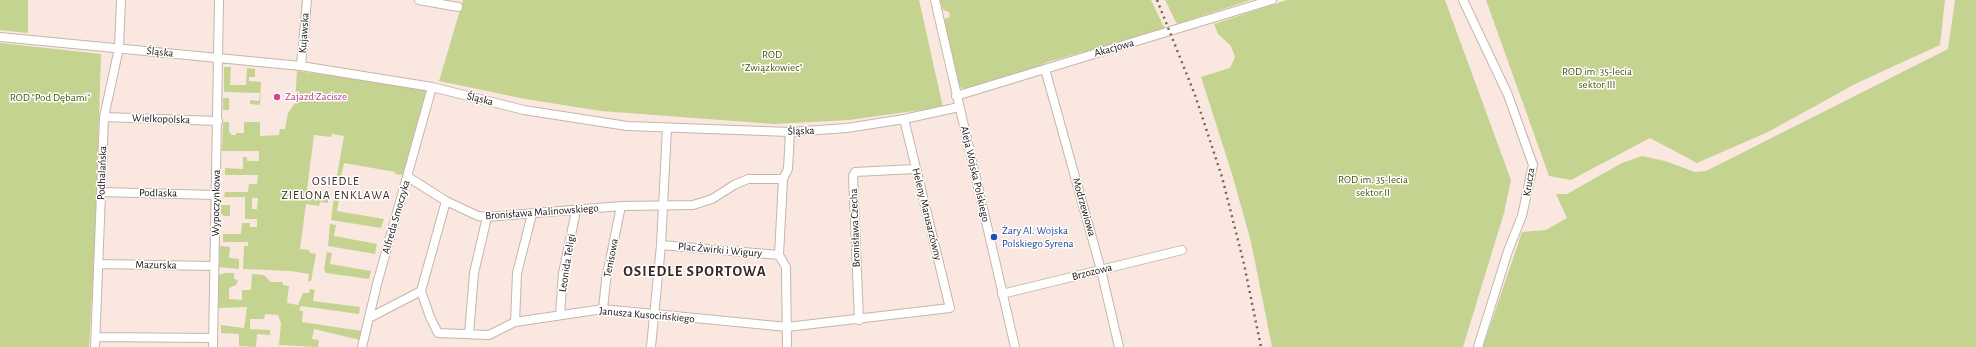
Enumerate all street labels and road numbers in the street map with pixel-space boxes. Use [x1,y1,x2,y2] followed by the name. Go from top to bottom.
[296,12,312,54] street label: Kujawska
[1093,36,1135,60] street label: Akacjowa
[146,44,174,60] street label: Śląska
[465,89,495,109] street label: Śląska
[132,111,190,127] street label: Wielkopolska
[787,124,815,138] street label: Śląska
[958,125,992,223] street label: Aleja Wojska Polskiego
[94,146,110,200] street label: Podhalańska
[909,166,945,262] street label: Heleny Marusarzówny
[1520,167,1538,197] street label: Krucza
[209,169,223,237] street label: Wypoczynkowa
[1069,176,1099,238] street label: Modrzewiowa
[379,179,413,255] street label: Alfreda Smoczyka
[139,186,177,200] street label: Podlaska
[847,188,863,268] street label: Bronisława Czecha
[485,201,599,223] street label: Bronisława Malinowskiego
[556,233,578,293] street label: Leonida Teligi
[601,237,621,279] street label: Tenisowa
[677,240,763,260] street label: Plac Żwirki i Wigury
[135,258,177,272] street label: Mazurska
[1071,261,1113,283] street label: Brzozowa
[599,304,695,326] street label: Janusza Kusocińskiego

